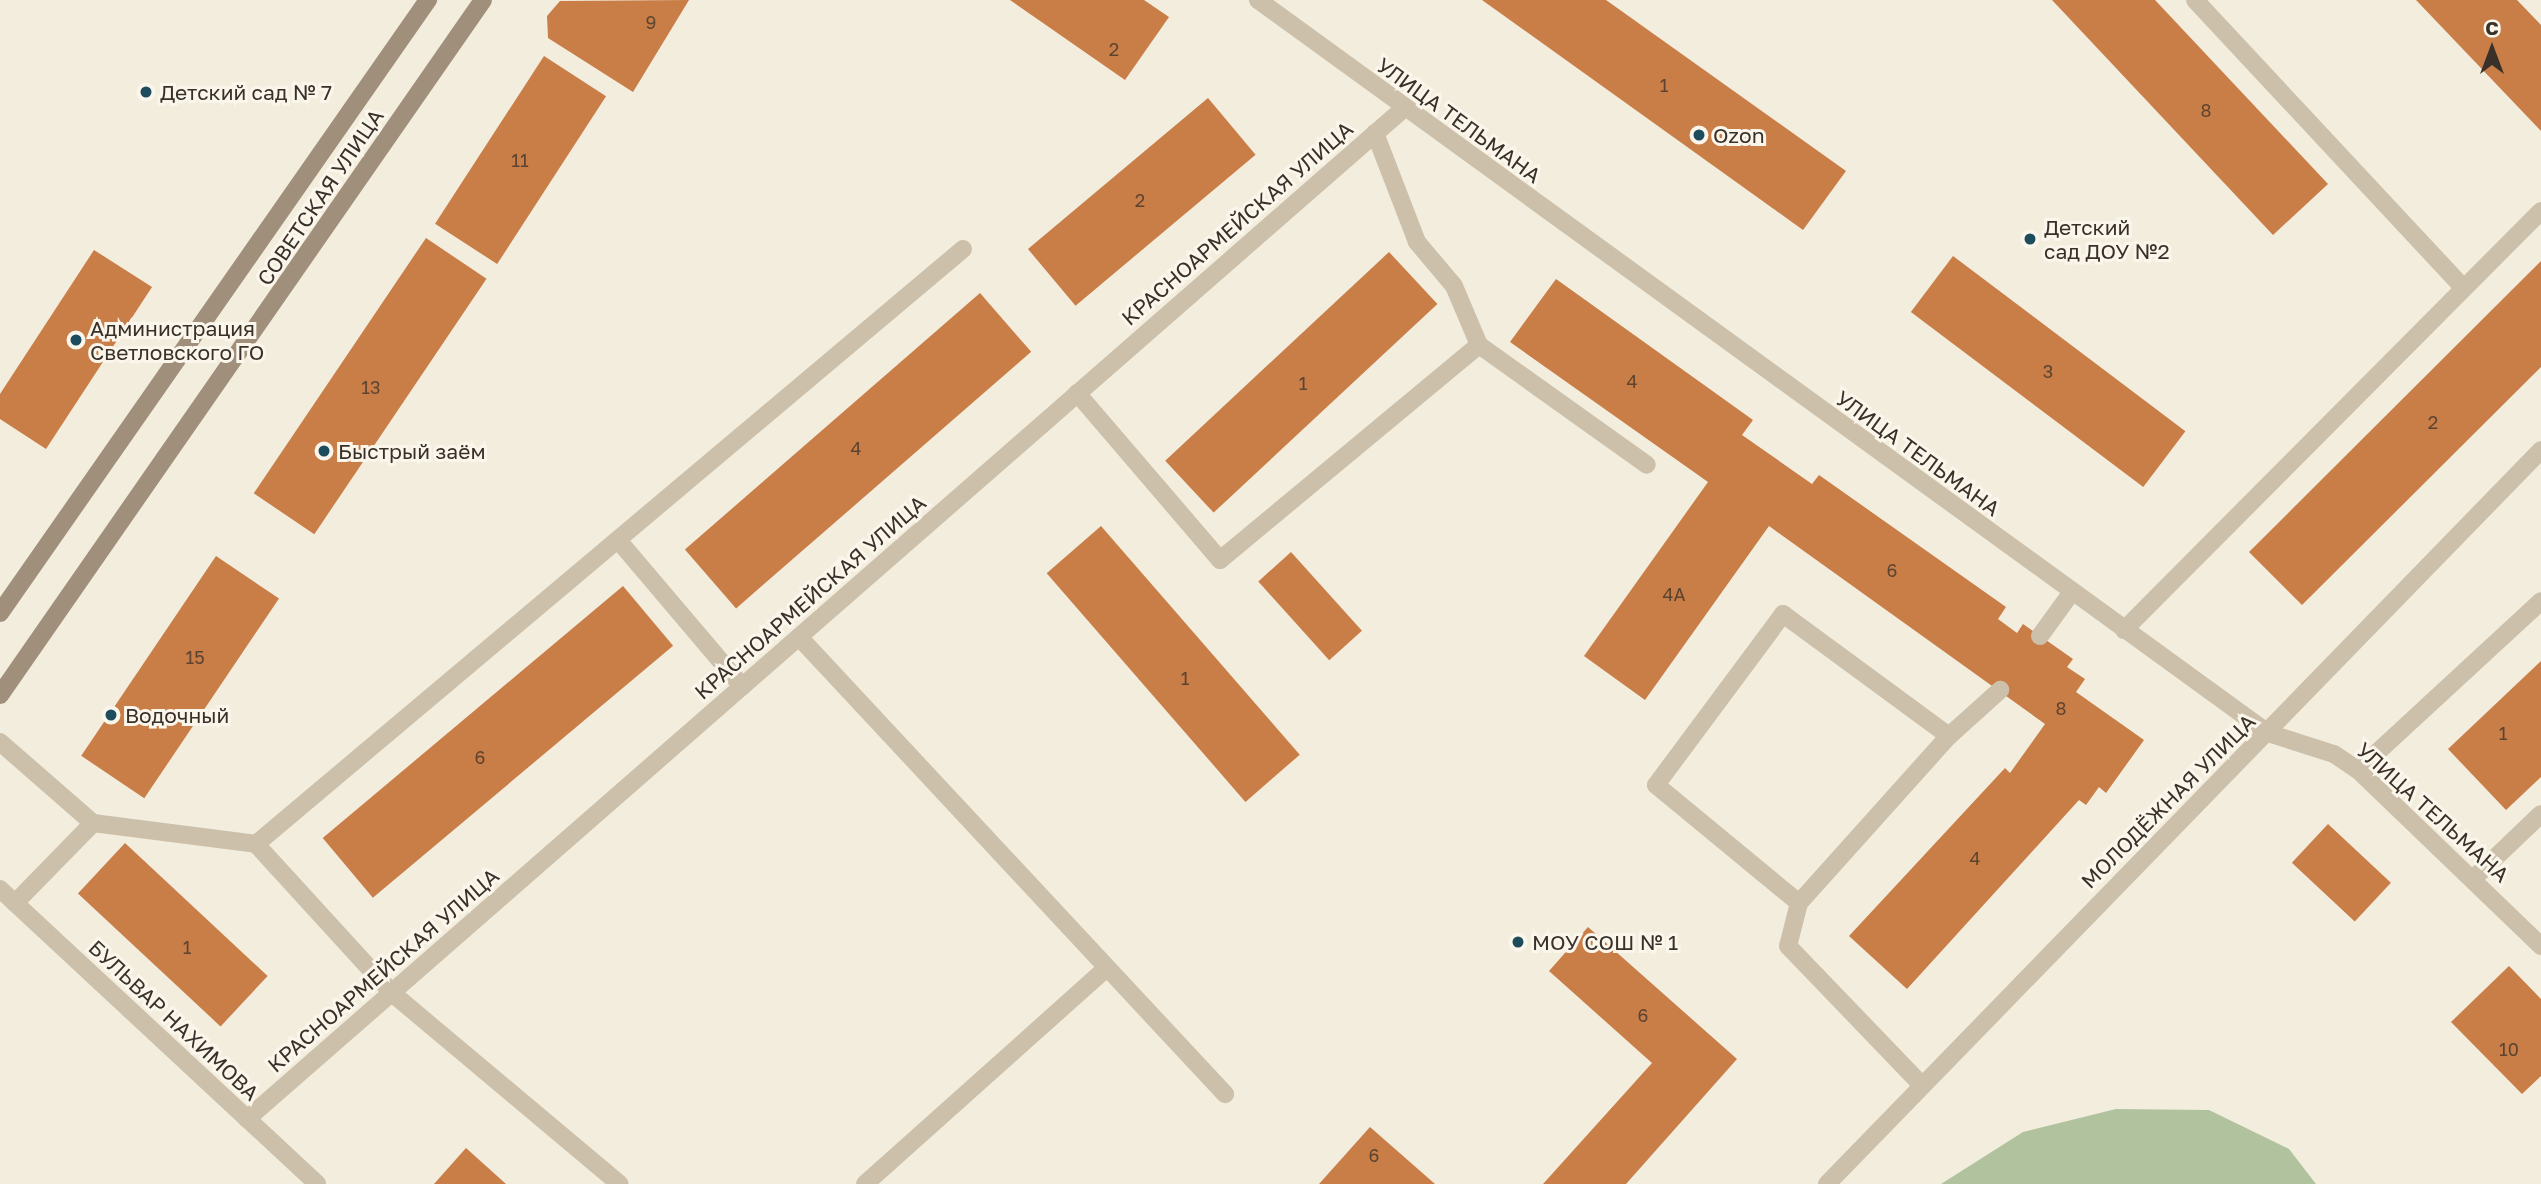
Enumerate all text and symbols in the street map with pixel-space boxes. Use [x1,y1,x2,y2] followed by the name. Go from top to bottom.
[646,11,656,33] house number: 9
[2457,14,2527,84] north arrow
[2485,16,2499,39] text: С
[1109,38,1119,60] house number: 2
[1372,52,1546,188] street label: УЛИЦА ТЕЛЬМАНА
[1660,74,1668,96] house number: 1
[160,79,332,105] place label: Детский сад № 7
[138,84,154,100] marker: Детский сад № 7
[2201,99,2211,121] house number: 8
[252,104,388,290] street label: СОВЕТСКАЯ УЛИЦА
[1116,116,1358,330] street label: КРАСНОАРМЕЙСКАЯ УЛИЦА
[1713,122,1765,148] place label: Ozon
[1691,127,1707,143] marker: Ozon
[511,149,529,171] house number: 11
[1135,189,1145,211] house number: 2
[2044,214,2170,264] place label: Детский сад ДОУ №2
[2022,231,2038,247] marker: Детский сад ДОУ №2
[90,315,264,365] place label: Администрация Светловского ГО
[68,332,84,348] marker: Администрация Светловского ГО
[2043,360,2053,382] house number: 3
[1627,370,1637,392] house number: 4
[1299,372,1307,394] house number: 1
[361,376,381,398] house number: 13
[1831,385,2005,521] street label: УЛИЦА ТЕЛЬМАНА
[2428,411,2438,433] house number: 2
[851,437,861,459] house number: 4
[338,438,486,464] place label: Быстрый заём
[316,443,332,459] marker: Быстрый заём
[689,490,931,704] street label: КРАСНОАРМЕЙСКАЯ УЛИЦА
[1887,559,1897,581] house number: 6
[1662,583,1686,605] house number: 4А
[185,646,205,668] house number: 15
[1181,667,1189,689] house number: 1
[2056,697,2066,719] house number: 8
[125,702,229,728] place label: Водочный
[103,707,119,723] marker: Водочный
[2076,709,2260,893] street label: МОЛОДЁЖНАЯ УЛИЦА
[2499,722,2507,744] house number: 1
[2352,737,2514,887] street label: УЛИЦА ТЕЛЬМАНА
[475,746,485,768] house number: 6
[1970,847,1980,869] house number: 4
[262,863,504,1077] street label: КРАСНОАРМЕЙСКАЯ УЛИЦА
[1532,929,1678,955] place label: МОУ СОШ № 1
[1510,934,1526,950] marker: МОУ СОШ № 1
[84,935,264,1105] street label: БУЛЬВАР НАХИМОВА
[183,936,191,958] house number: 1
[1638,1004,1648,1026] house number: 6
[2499,1038,2519,1060] house number: 10
[1369,1144,1379,1166] house number: 6

